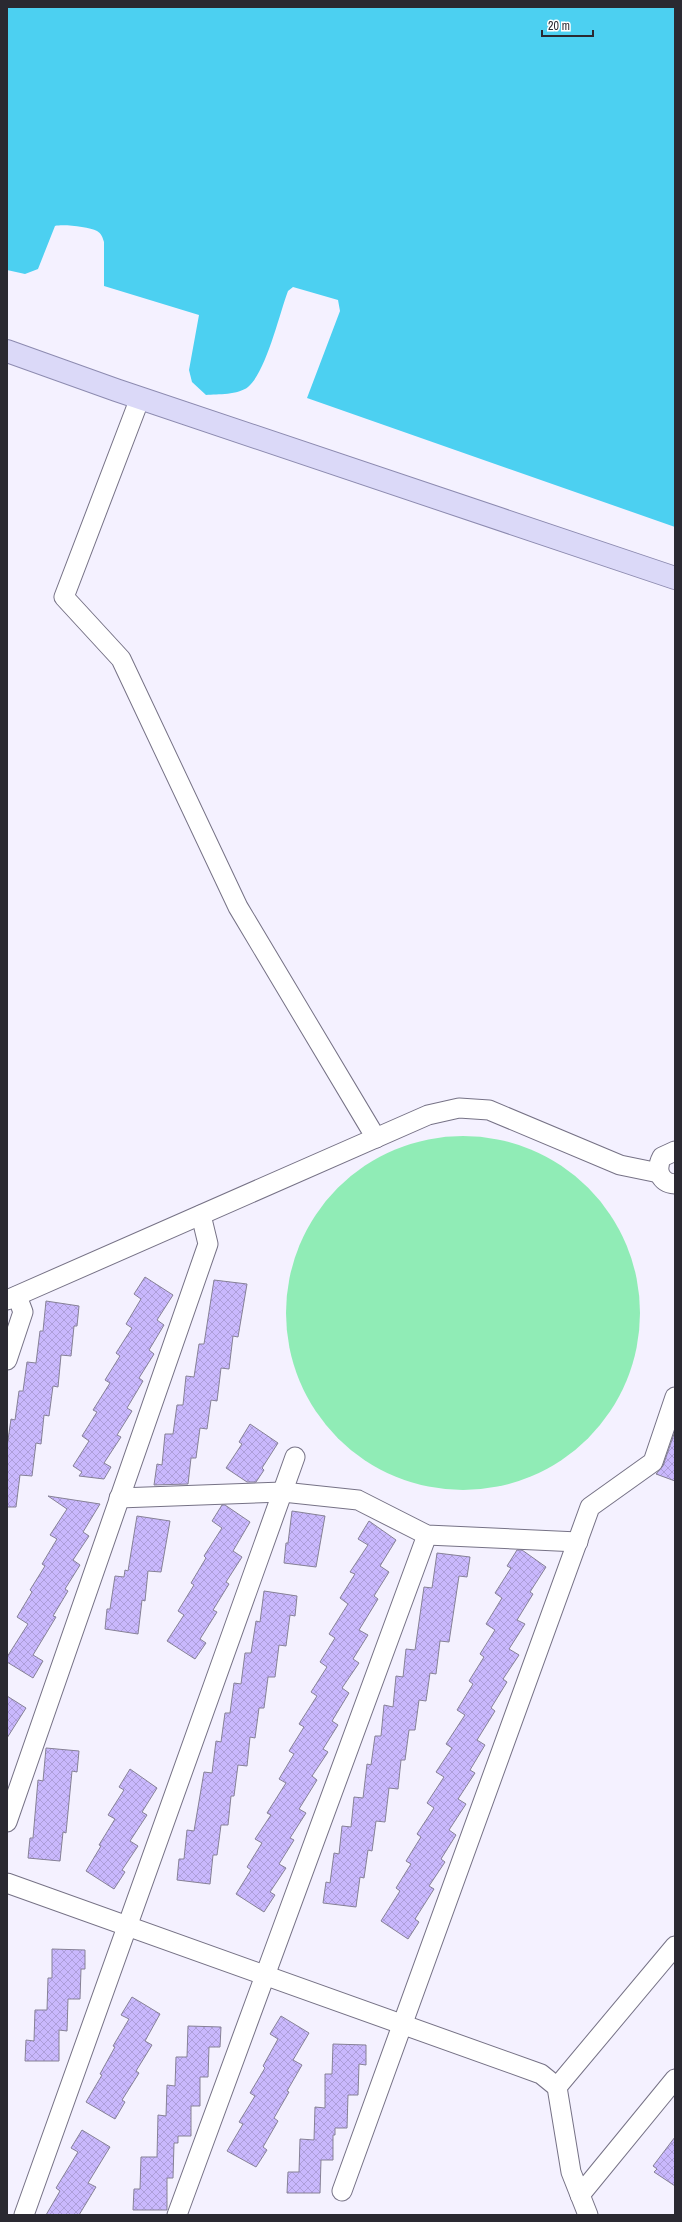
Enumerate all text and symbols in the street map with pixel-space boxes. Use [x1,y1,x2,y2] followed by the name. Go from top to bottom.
[542,12,593,38] scale bar
[548,18,570,34] text: 20 m

